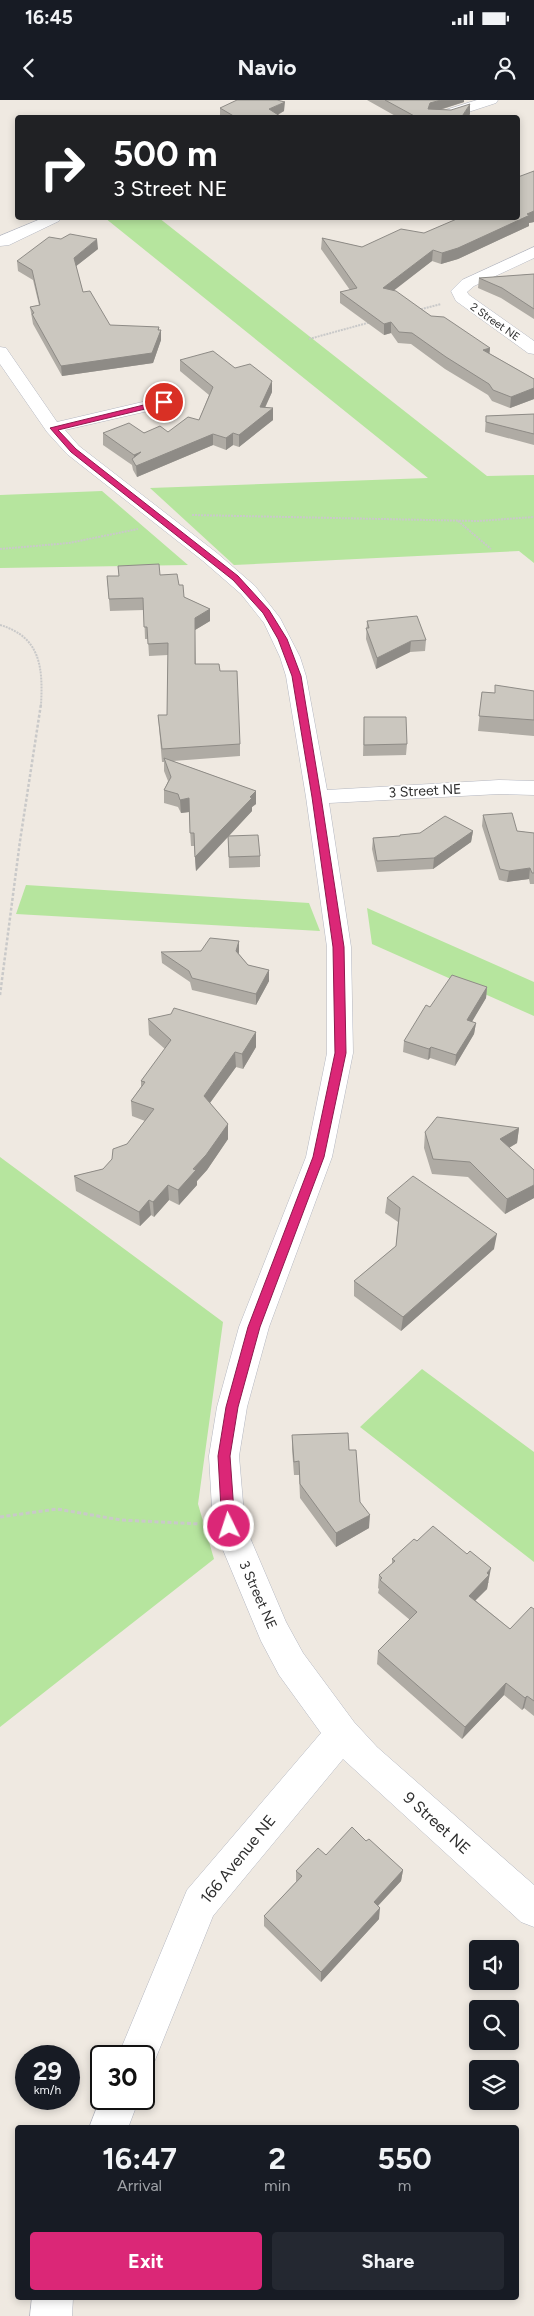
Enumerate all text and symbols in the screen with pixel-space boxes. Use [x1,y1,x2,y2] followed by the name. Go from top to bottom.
[25,6,73,29] text: 16:45
[15,54,43,82] icon: back
[237,54,297,81] text: Navio
[491,54,519,82] icon: person
[113,133,218,175] text: 500 m
[30,135,95,200] icon: right
[113,175,228,202] text: 3 Street NE
[468,300,522,344] street label: 2 Street NE
[143,381,185,423] pin
[150,388,178,416] icon: arrive
[388,781,462,801] street label: 3 Street NE
[202,1499,254,1551] position arrow
[235,1558,281,1632] street label: 3 Street NE
[400,1788,474,1858] street label: 9 Street NE
[196,1811,280,1907] street label: 166 Avenue NE
[469,1940,519,2110] map controls
[469,1940,519,1990] button: sound
[469,2000,519,2050] button: search
[90,2045,155,2110] speed limit sign: 30
[33,2056,62,2086] text: 29
[469,2060,519,2110] button: layers
[34,2083,61,2097] text: km/h
[102,2140,177,2177] text: 16:47
[269,2140,286,2177] text: 2
[378,2140,432,2177] text: 550
[117,2176,162,2195] text: Arrival
[264,2176,290,2195] text: min
[398,2176,411,2195] text: m
[30,2232,262,2290] button: Exit
[272,2232,504,2290] button: Share

